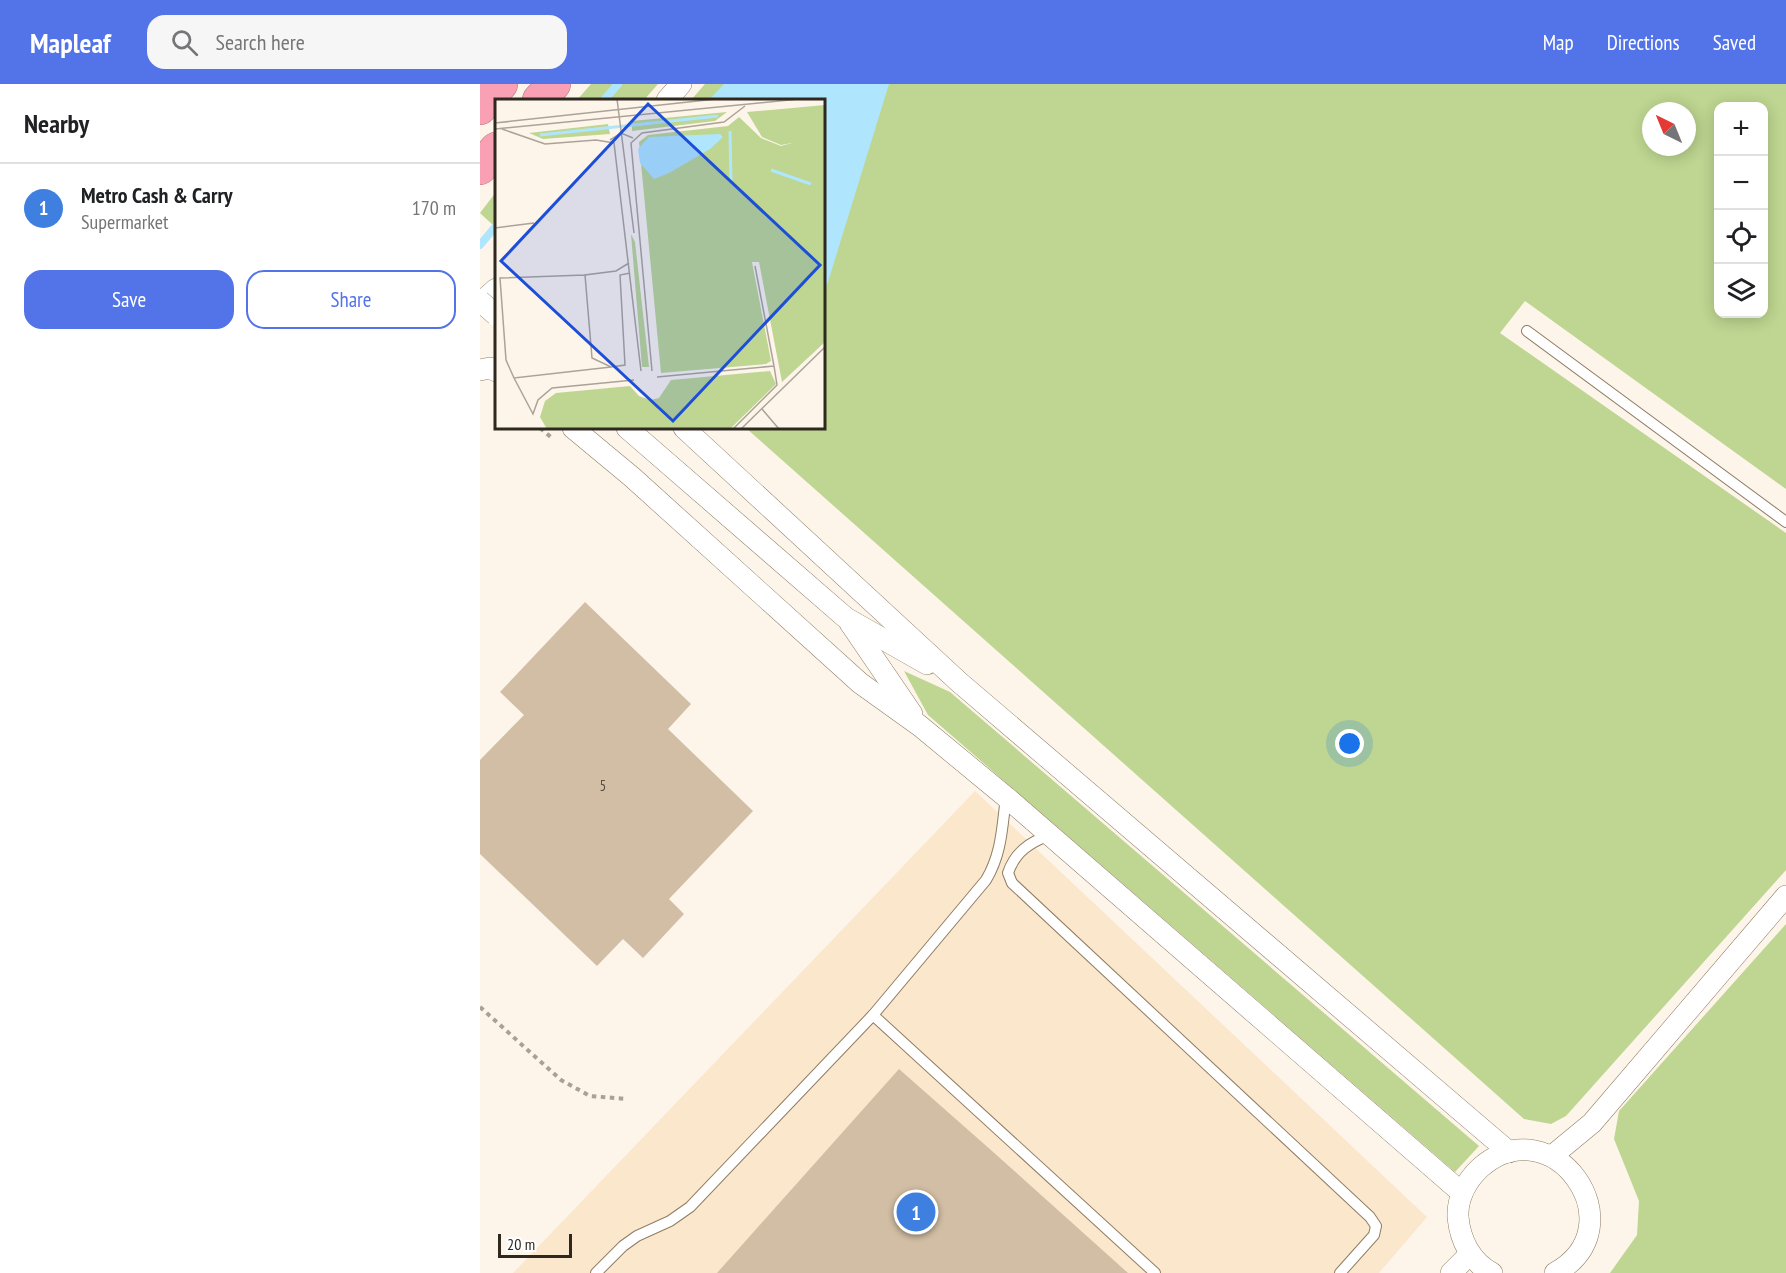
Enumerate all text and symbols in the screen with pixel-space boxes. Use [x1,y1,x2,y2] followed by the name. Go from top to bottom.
[147,15,567,69] search box
[30,24,111,61] text: Mapleaf
[168,26,201,59] icon: search
[216,28,305,56] text: Search here
[1543,29,1574,56] text: Map
[1607,29,1680,56] text: Directions
[1713,29,1756,56] text: Saved
[495,99,825,429] inset map
[1642,102,1696,156] north arrow
[1714,102,1768,318] map controls
[1714,102,1768,156] button: +
[24,107,89,140] text: Nearby
[1714,156,1768,210] button: −
[81,181,233,209] text: Metro Cash & Carry
[39,195,48,221] text: 1
[412,195,456,221] text: 170 m
[81,209,169,235] text: Supermarket
[1714,210,1768,264] button: locate
[1714,264,1768,318] button: layers
[24,270,234,329] button: Save
[246,270,456,329] button: Share
[1335,729,1364,758] your location
[600,776,606,795] house number: 5
[896,1190,936,1234] pin: 1
[498,1231,572,1258] scale bar
[507,1234,535,1254] text: 20 m

